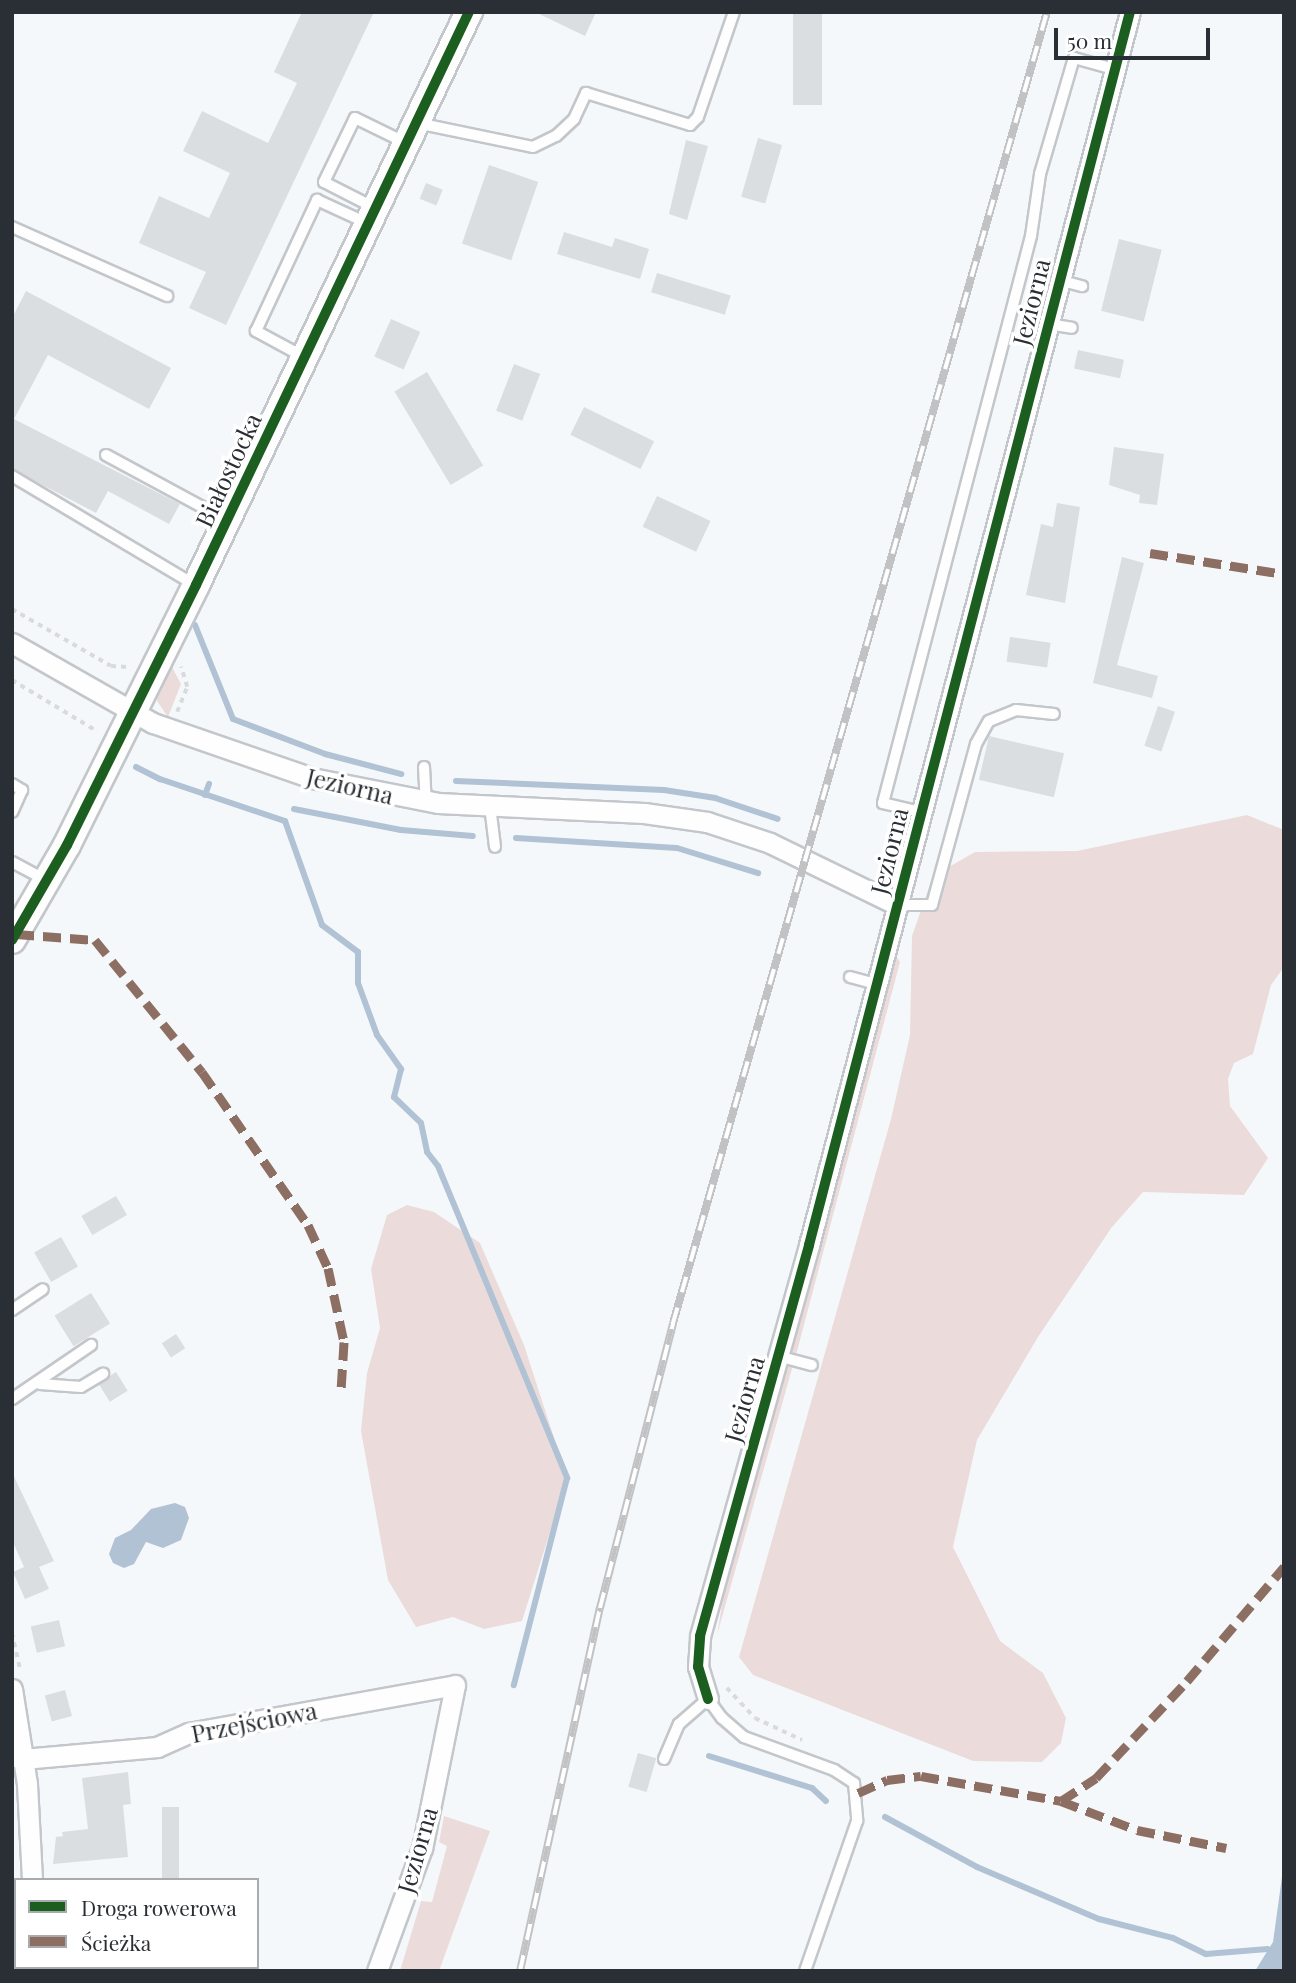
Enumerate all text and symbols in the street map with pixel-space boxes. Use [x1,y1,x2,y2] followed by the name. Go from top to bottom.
[1058,14,1214,58] scale bar
[1067,26,1112,54] text: 50 m
[1006,256,1056,348] street label: Jeziorna
[189,408,267,532] street label: Białostocka
[304,762,396,810] street label: Jeziorna
[864,805,914,897] street label: Jeziorna
[718,1353,770,1445] street label: Jeziorna
[189,1696,319,1748] street label: Przejściowa
[391,1804,443,1896] street label: Jeziorna
[14,1878,259,1969] legend
[81,1893,237,1921] text: Droga rowerowa
[81,1928,151,1956] text: Ścieżka

